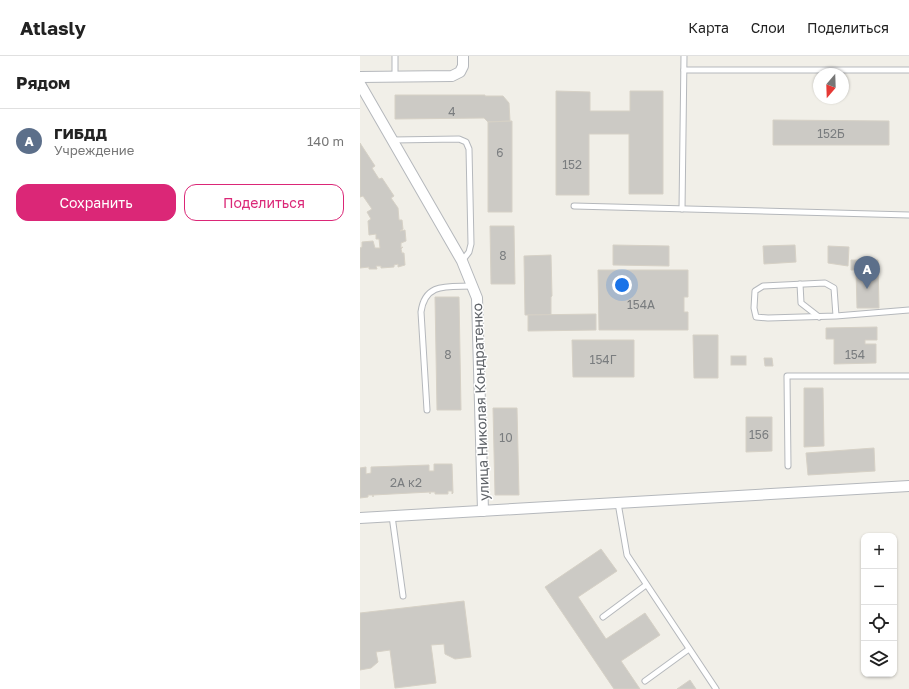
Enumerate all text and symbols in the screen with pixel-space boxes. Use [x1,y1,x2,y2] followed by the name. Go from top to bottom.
[20,16,86,39] text: Atlasly
[688,19,729,36] text: Карта
[751,19,785,36] text: Слои
[807,19,889,36] text: Поделиться
[813,68,849,104] north arrow
[16,72,70,93] text: Рядом
[448,104,456,119] house number: 4
[54,124,107,142] text: ГИБДД
[817,126,845,141] house number: 152Б
[24,133,34,149] text: A
[307,133,344,149] text: 140 m
[54,142,134,158] text: Учреждение
[496,145,504,160] house number: 6
[562,157,582,172] house number: 152
[16,184,176,221] button: Сохранить
[184,184,344,221] button: Поделиться
[499,248,507,263] house number: 8
[854,256,880,289] pin: A
[612,275,632,295] your location
[627,297,655,312] house number: 154А
[468,303,492,501] street label: улица Николая Кондратенко
[444,347,452,362] house number: 8
[845,347,865,362] house number: 154
[590,352,617,367] house number: 154Г
[749,427,769,442] house number: 156
[499,430,513,445] house number: 10
[390,475,422,490] house number: 2А к2
[861,533,897,677] map controls
[861,533,897,569] button: +
[861,569,897,605] button: −
[861,605,897,641] button: locate
[861,641,897,677] button: layers

